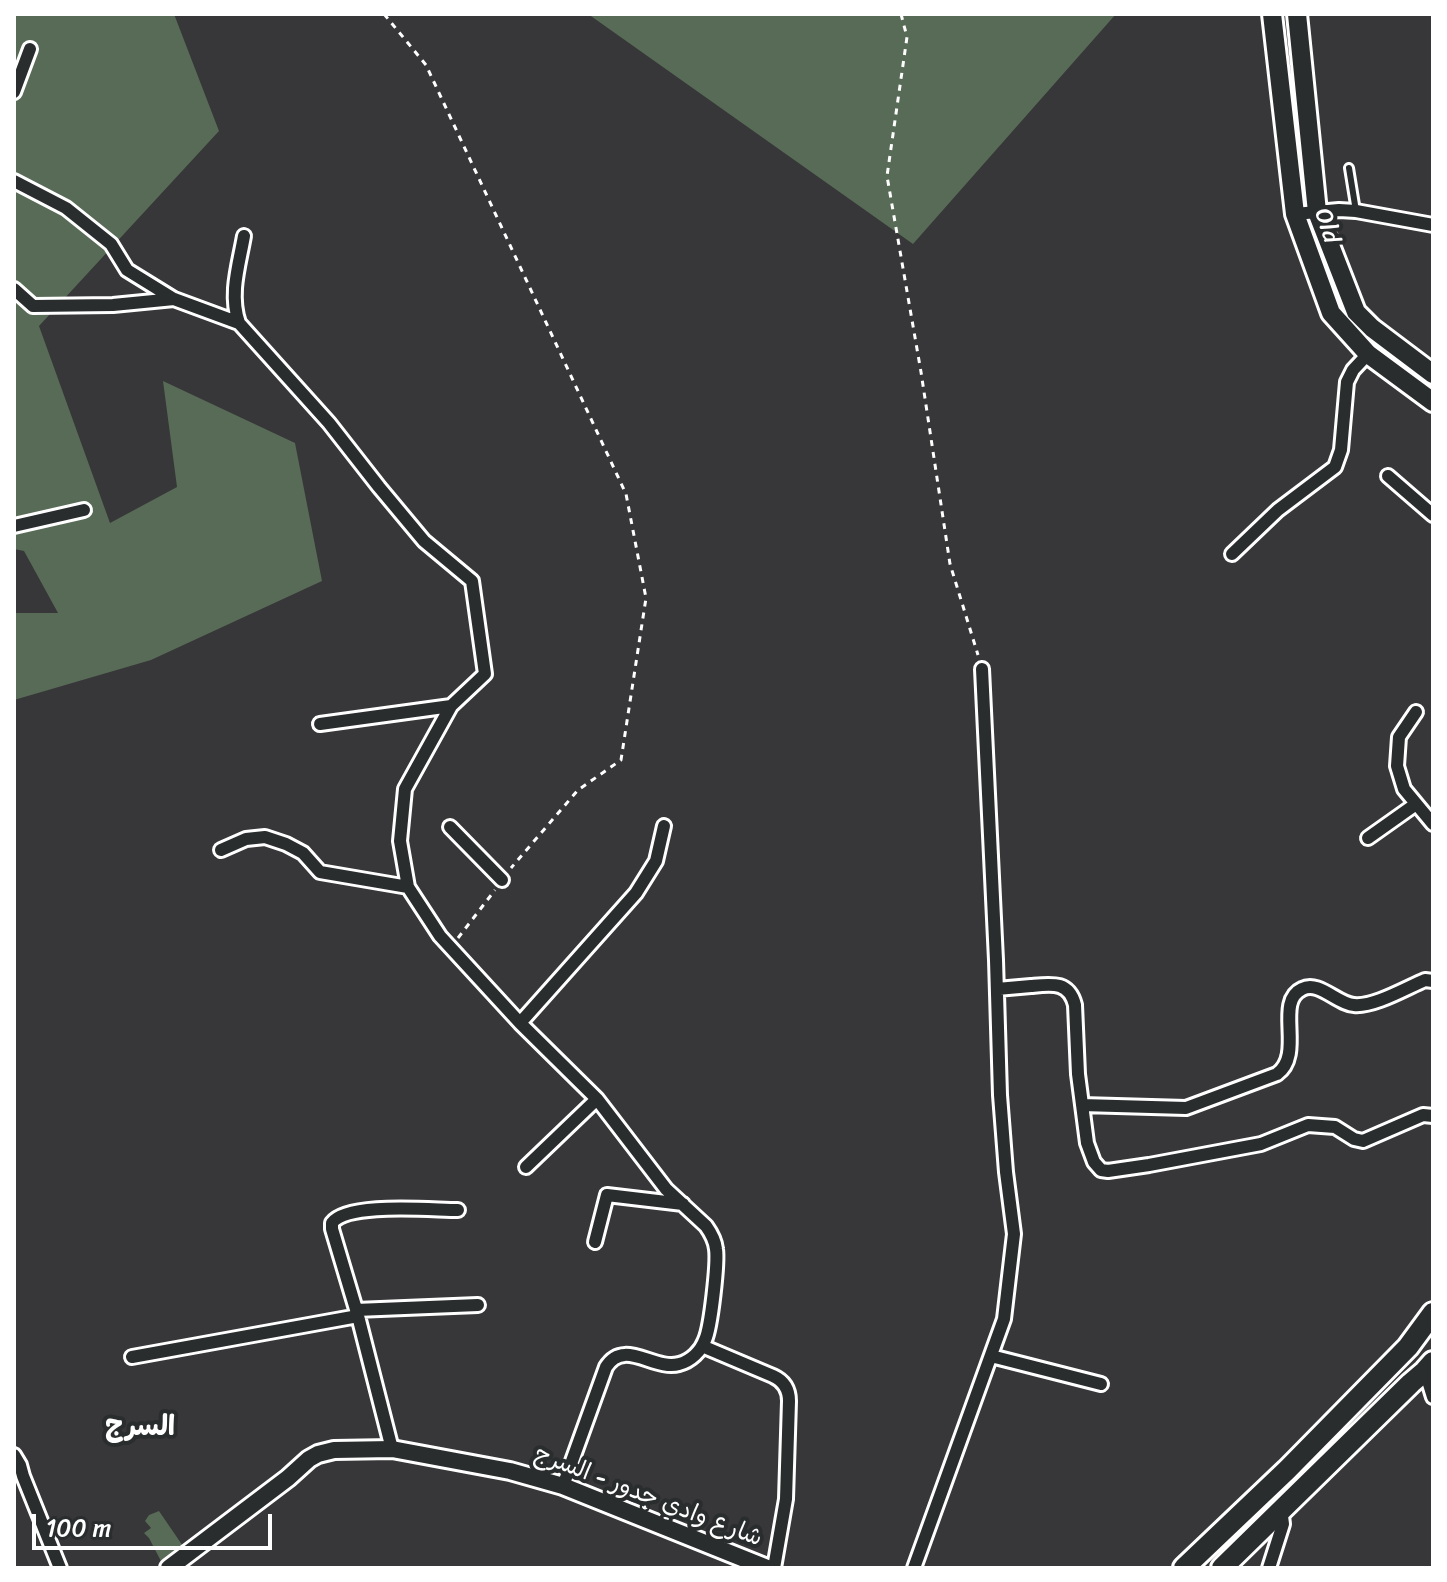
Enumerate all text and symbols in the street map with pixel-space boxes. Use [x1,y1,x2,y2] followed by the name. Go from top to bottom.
[1307,205,1345,247] street label: Old
[105,1411,175,1445] district label: السرج
[530,1440,766,1554] street label: شارع وادي جدور - السرج
[36,1498,276,1548] scale bar
[46,1507,111,1549] text: 100 m

